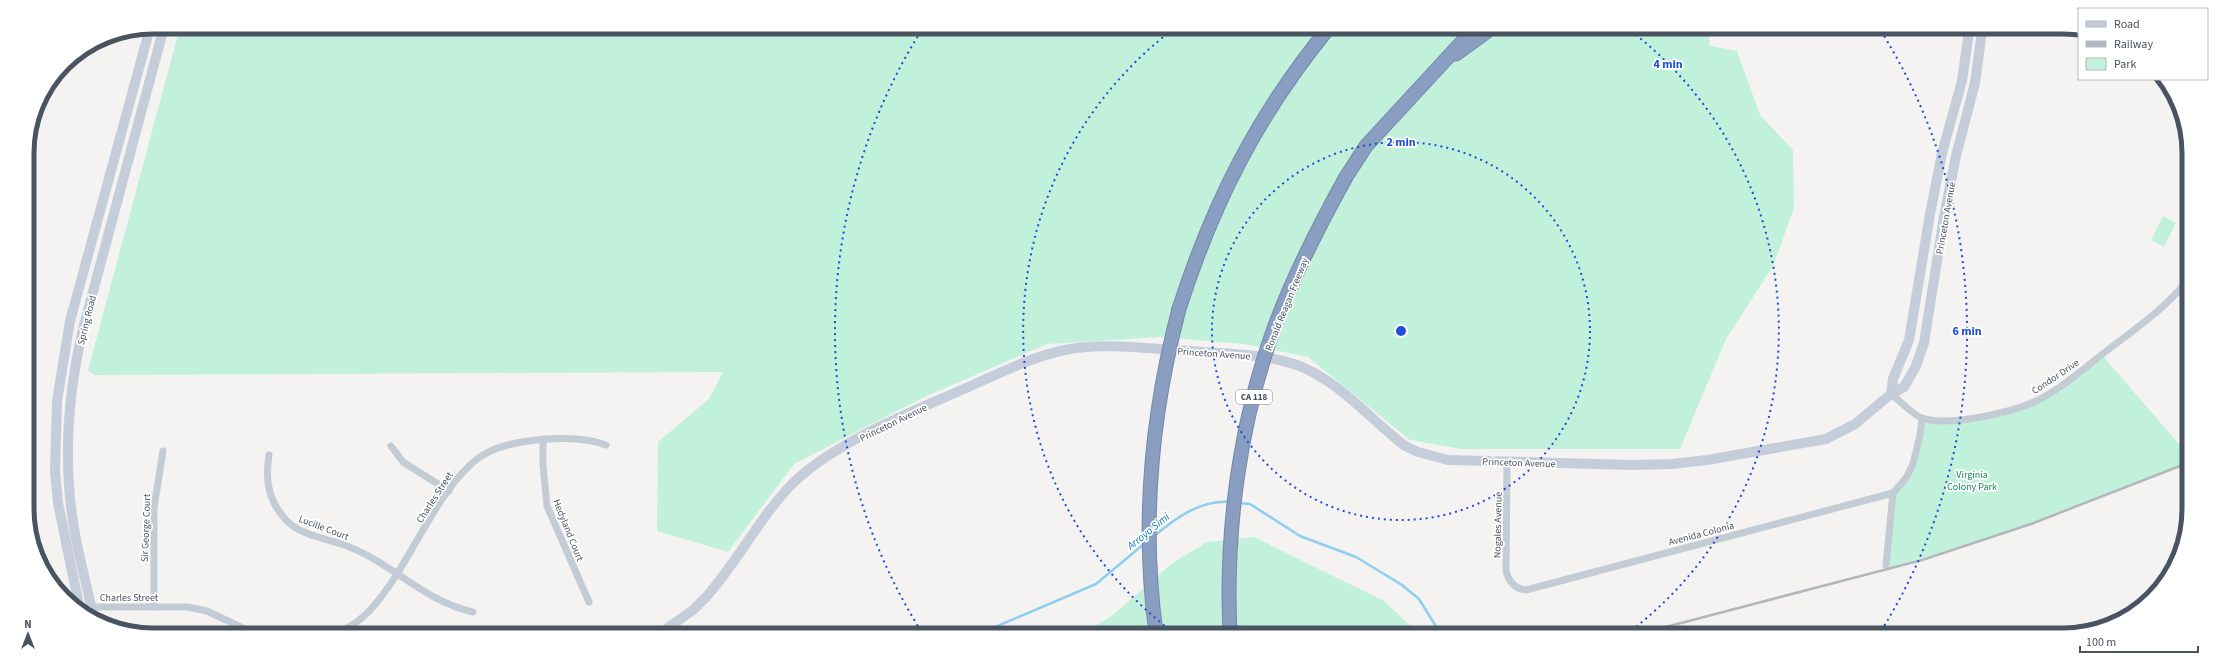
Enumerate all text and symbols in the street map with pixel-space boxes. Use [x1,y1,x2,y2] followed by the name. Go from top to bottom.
[2078,8,2208,80] legend
[2114,16,2140,33] text: Road
[2114,36,2153,53] text: Railway
[1653,56,1683,73] text: 4 min
[2114,56,2136,73] text: Park
[1386,134,1416,151] text: 2 min
[1933,181,1959,255] street label: Princeton Avenue
[1262,255,1312,353] street label: Ronald Reagan Freeway
[74,294,100,347] street label: Spring Road
[1952,323,1982,340] text: 6 min
[1394,324,1408,338] centre of rings
[1177,344,1251,364] street label: Princeton Avenue
[2029,356,2082,398] street label: Condor Drive
[1236,390,1272,404] road number: CA 118
[857,401,929,445] street label: Princeton Avenue
[1482,455,1556,471] street label: Princeton Avenue
[1947,468,1997,494] park label: Virginia Colony Park
[413,469,457,526] street label: Charles Street
[1490,492,1506,558] street label: Nogales Avenue
[138,493,154,563] street label: Sir George Court
[549,497,587,564] street label: Hedyland Court
[1123,509,1173,554] water label: Arroyo Simi
[297,512,351,544] street label: Lucille Court
[1667,518,1736,549] street label: Avenida Colonia
[100,591,159,605] street label: Charles Street
[8,614,48,654] north arrow
[24,617,32,632] text: N
[2080,628,2198,654] scale bar
[2086,634,2116,651] text: 100 m

